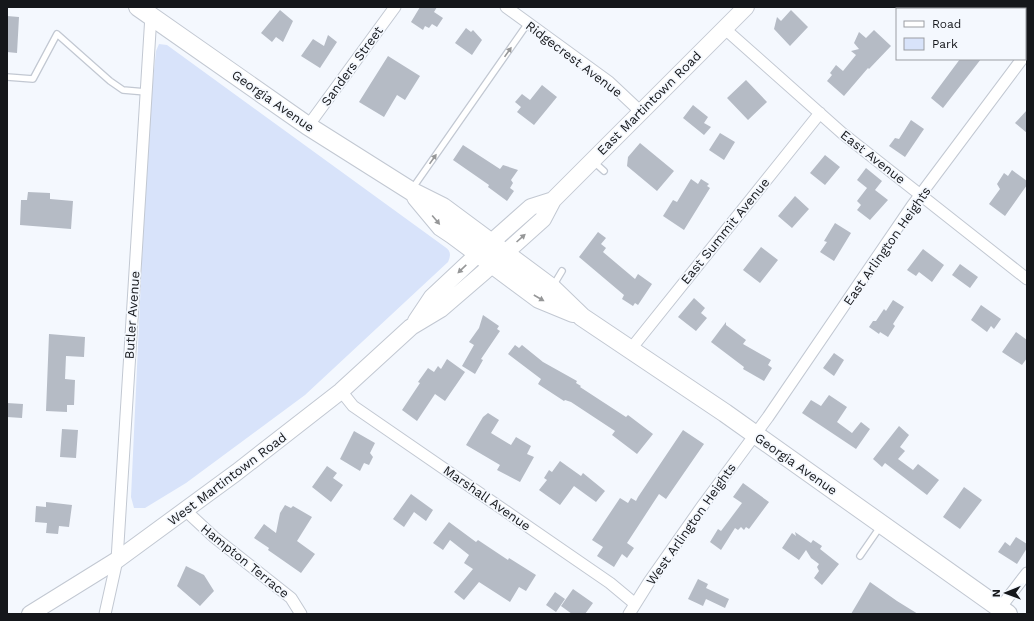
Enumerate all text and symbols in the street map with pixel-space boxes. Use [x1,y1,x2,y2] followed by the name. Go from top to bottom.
[896,8,1026,60] legend
[932,17,961,31] text: Road
[523,18,625,100] street label: Ridgecrest Avenue
[318,23,386,109] street label: Sanders Street
[932,37,958,51] text: Park
[504,47,512,58] one-way arrow
[594,48,704,158] street label: East Martintown Road
[229,67,317,135] street label: Georgia Avenue
[838,127,908,187] street label: East Avenue
[429,153,437,164] one-way arrow
[678,175,772,287] street label: East Summit Avenue
[840,184,934,308] street label: East Arlington Heights
[431,215,440,226] one-way arrow
[517,234,526,243] one-way arrow
[456,264,467,273] one-way arrow
[121,270,143,360] street label: Butler Avenue
[534,295,545,302] one-way arrow
[165,430,289,528] street label: West Martintown Road
[752,430,840,498] street label: Georgia Avenue
[643,460,739,588] street label: West Arlington Heights
[440,462,534,534] street label: Marshall Avenue
[198,521,292,601] street label: Hampton Terrace
[986,573,1026,613] north arrow
[990,589,1003,597] text: N

